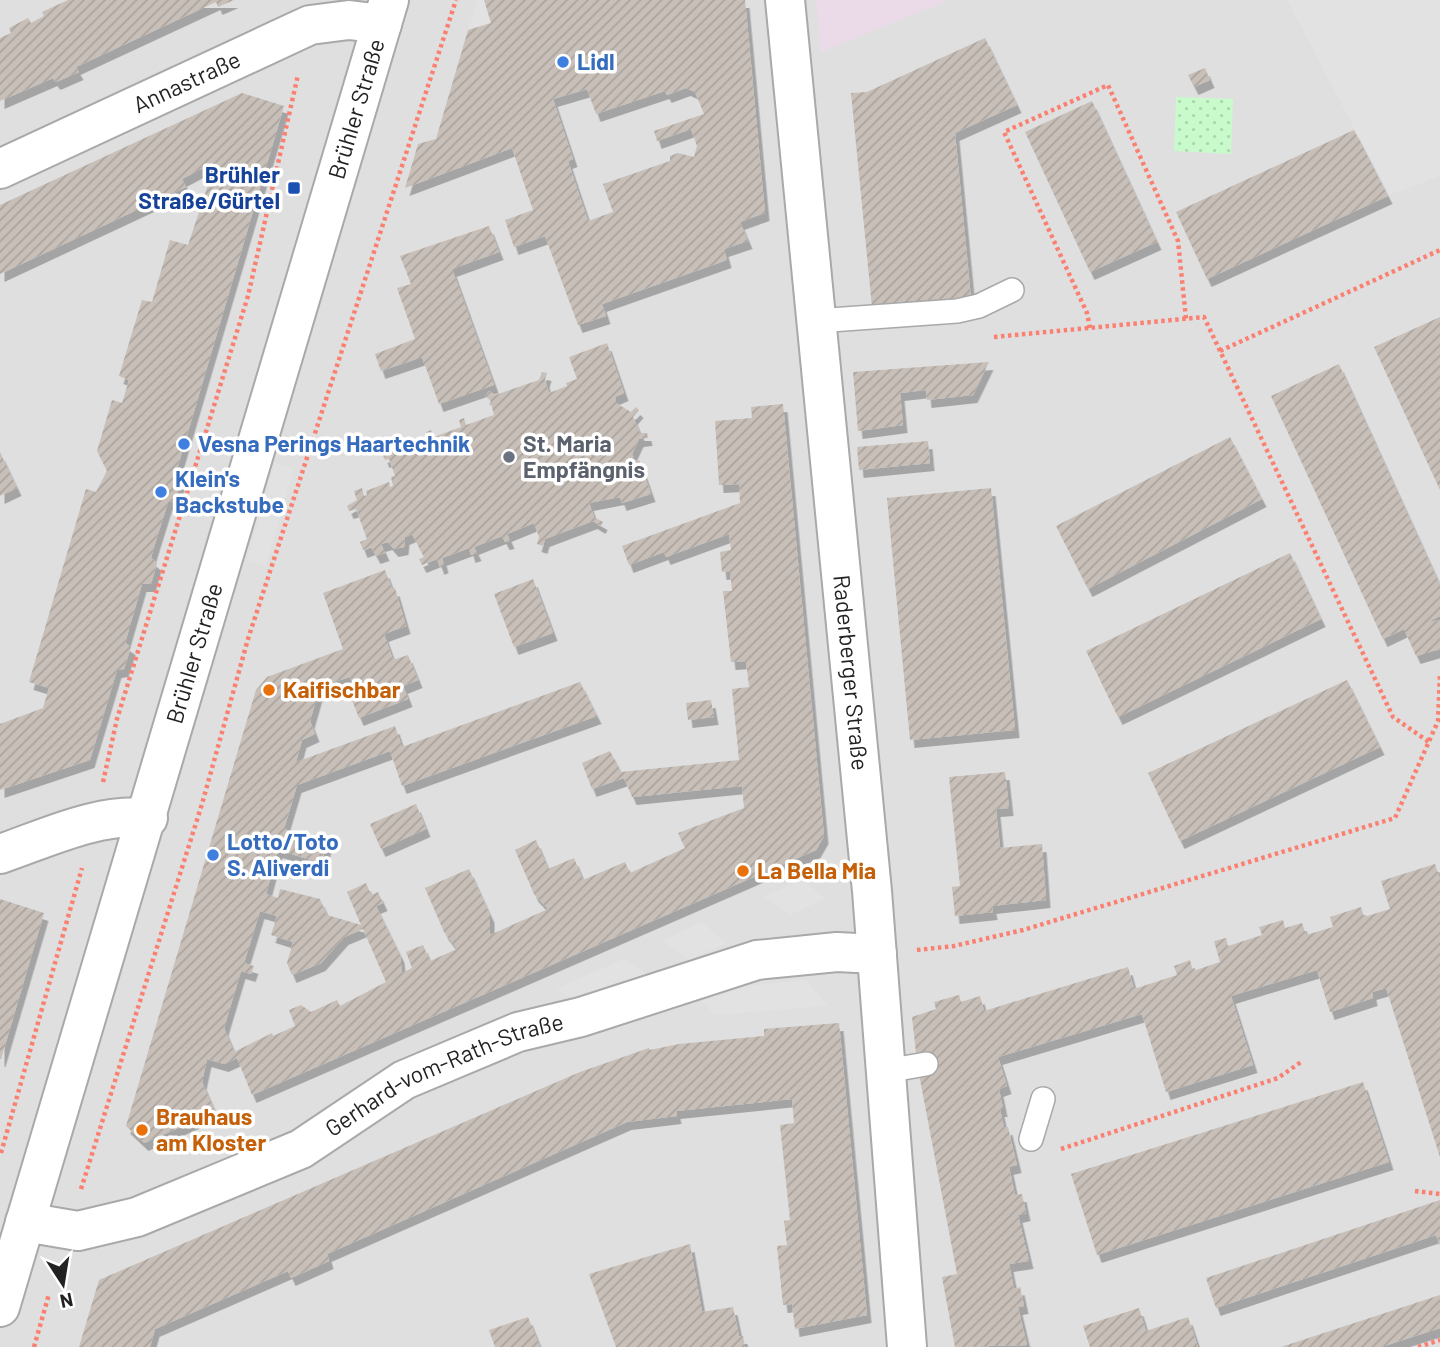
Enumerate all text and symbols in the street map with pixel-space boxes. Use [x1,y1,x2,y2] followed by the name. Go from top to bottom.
[321,35,390,182] street label: Brühler Straße
[128,44,245,118] street label: Annastraße
[577,47,615,75] place label: Lidl
[555,54,571,70] marker: Lidl
[138,160,280,214] place label: Brühler Straße/Gürtel
[286,180,302,196] marker: Brühler Straße/Gürtel
[198,429,470,457] place label: Vesna Perings Haartechnik
[523,429,645,483] place label: St. Maria Empfängnis
[176,436,192,452] marker: Vesna Perings Haartechnik
[501,449,517,465] marker: St. Maria Empfängnis
[175,464,284,518] place label: Klein's Backstube
[153,484,169,500] marker: Klein's Backstube
[828,574,875,772] street label: Raderberger Straße
[159,580,228,727] street label: Brühler Straße
[283,675,401,703] place label: Kaifischbar
[261,682,277,698] marker: Kaifischbar
[227,827,339,881] place label: Lotto/Toto S. Aliverdi
[205,847,221,863] marker: Lotto/Toto S. Aliverdi
[757,856,876,884] place label: La Bella Mia
[735,863,751,879] marker: La Bella Mia
[319,1007,566,1142] street label: Gerhard-vom-Rath-Straße
[156,1102,266,1156] place label: Brauhaus am Kloster
[134,1122,150,1138] marker: Brauhaus am Kloster
[28,1249,98,1319] north arrow
[58,1289,75,1314] text: N

